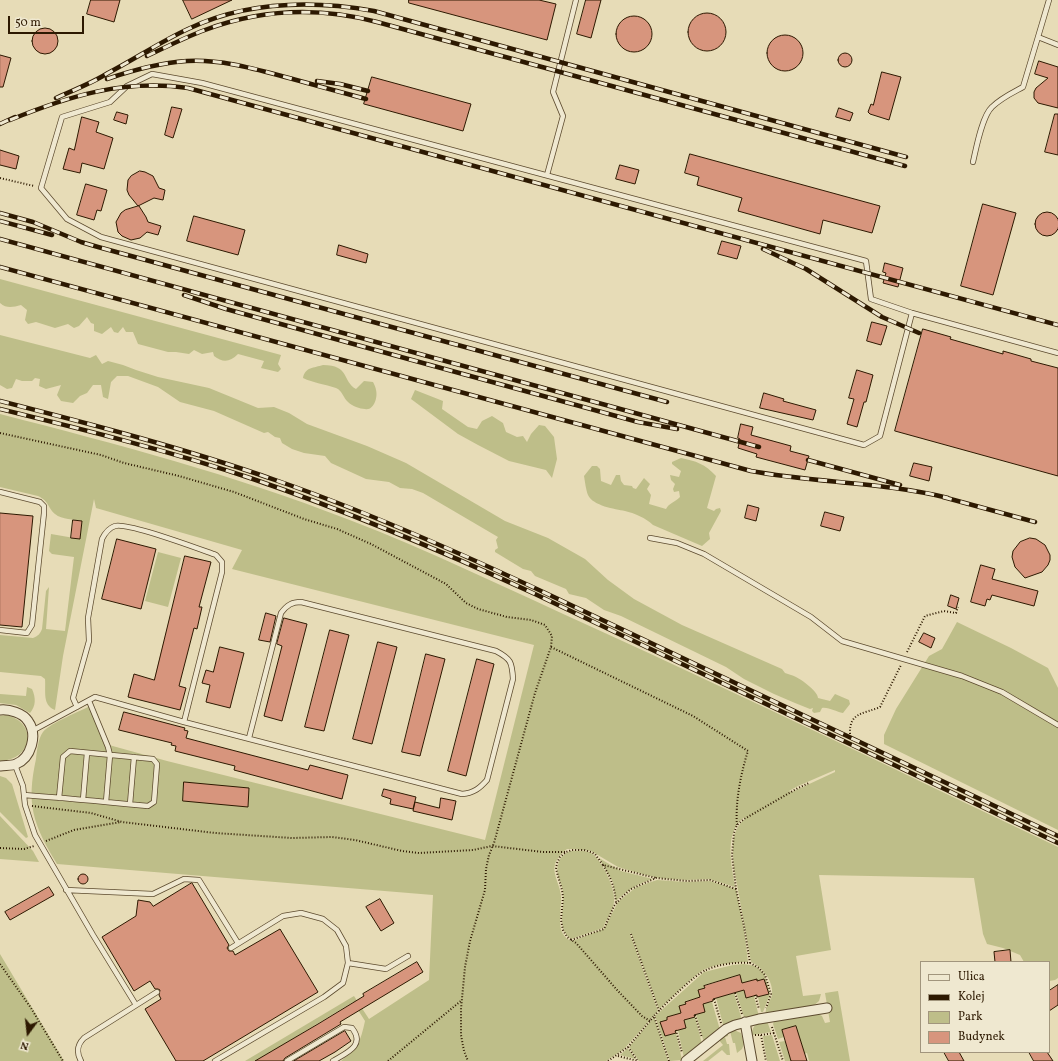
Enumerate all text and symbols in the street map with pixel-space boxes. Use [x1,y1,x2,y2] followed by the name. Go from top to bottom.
[10,8,86,34] scale bar
[15,15,41,31] text: 50 m
[920,961,1050,1053] legend
[958,969,985,985] text: Ulica
[958,989,985,1005] text: Kolej
[958,1009,983,1025] text: Park
[8,1013,48,1053] north arrow
[958,1029,1005,1045] text: Budynek
[19,1037,31,1053] text: N

